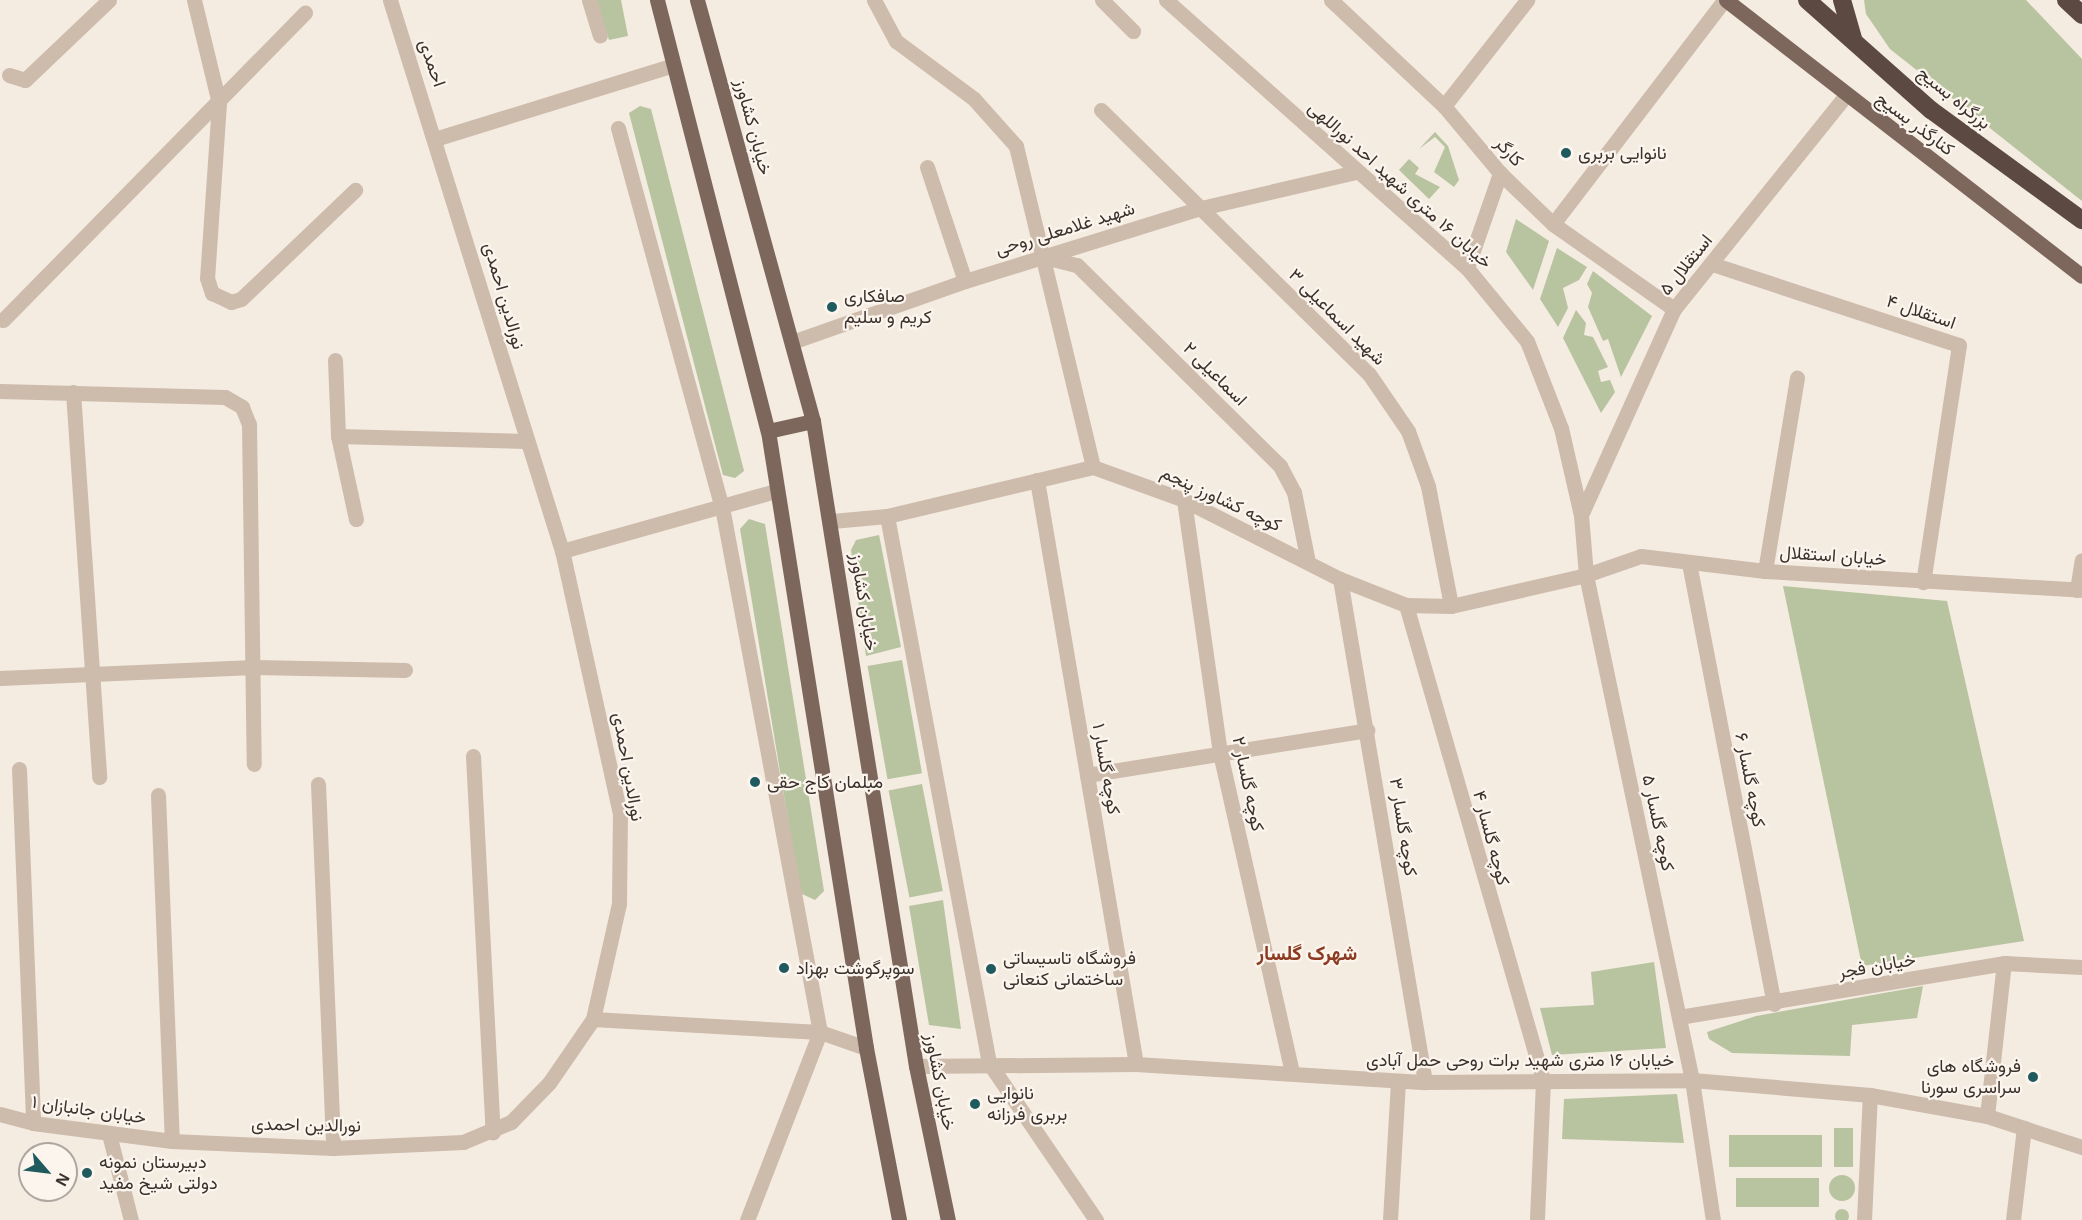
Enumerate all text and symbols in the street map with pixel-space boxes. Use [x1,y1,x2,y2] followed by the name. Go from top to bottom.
[414,36,450,90] street label: احمدی
[1913,62,1995,134] street label: بزرگراه بسیج
[730,77,776,177] street label: خیابان کشاورز
[1872,88,1958,160] street label: کنارگذر بسیج
[1304,97,1496,273] street label: خیابان ۱۶ متری شهید احد نوراللهی
[1490,133,1528,171] street label: کارگر
[1578,142,1667,164] place label: نانوایی بربری
[1559,146,1573,160] marker: نانوایی بربری
[993,198,1137,260] street label: شهید غلامعلی روحی
[1655,230,1717,300] street label: استقلال ۵
[478,240,530,352] street label: نورالدین احمدی
[1284,264,1390,370] street label: شهید اسماعیلی ۳
[844,286,932,328] place label: صافکاری کریم و سلیم
[1884,290,1958,334] street label: استقلال ۴
[825,300,839,314] marker: صافکاری کریم و سلیم
[1179,338,1251,410] street label: اسماعیلی ۲
[1157,462,1285,536] street label: کوچه کشاورز پنجم
[1779,541,1887,571] street label: خیابان استقلال
[846,552,882,652] street label: خیابان کشاورز
[608,711,648,823] street label: نورالدین احمدی
[1087,722,1125,816] street label: کوچه گلسار ۱
[1730,731,1770,829] street label: کوچه گلسار ۶
[1227,735,1269,833] street label: کوچه گلسار ۲
[767,771,883,793] place label: مبلمان کاج حقی
[1637,773,1679,873] street label: کوچه گلسار ۵
[748,775,762,789] marker: مبلمان کاج حقی
[1385,776,1421,878] street label: کوچه گلسار ۳
[1468,788,1514,888] street label: کوچه گلسار ۴
[1257,941,1357,965] district label: شهرک گلسار
[1003,948,1136,990] place label: فروشگاه تاسیساتی ساختمانی کنعانی
[1837,949,1917,983] street label: خیابان فجر
[796,957,914,979] place label: سوپرگوشت بهزاد
[777,961,791,975] marker: سوپرگوشت بهزاد
[984,962,998,976] marker: فروشگاه تاسیساتی ساختمانی کنعانی
[920,1032,960,1132] street label: خیابان کشاورز
[1366,1049,1674,1071] street label: خیابان ۱۶ متری شهید برات روحی حمل آبادی
[1921,1056,2021,1098] place label: فروشگاه های سراسری سورنا
[2026,1070,2040,1084] marker: فروشگاه های سراسری سورنا
[987,1083,1067,1126] place label: نانوایی بربری فرزانه
[31,1091,147,1129] street label: خیابان جانبازان ۱
[968,1097,982,1111] marker: نانوایی بربری فرزانه
[251,1113,361,1137] street label: نورالدین احمدی
[18,1142,78,1202] north arrow
[99,1152,218,1194] place label: دبیرستان نمونه دولتی شیخ مفید
[80,1166,94,1180] marker: دبیرستان نمونه دولتی شیخ مفید
[52,1171,73,1189] text: N

